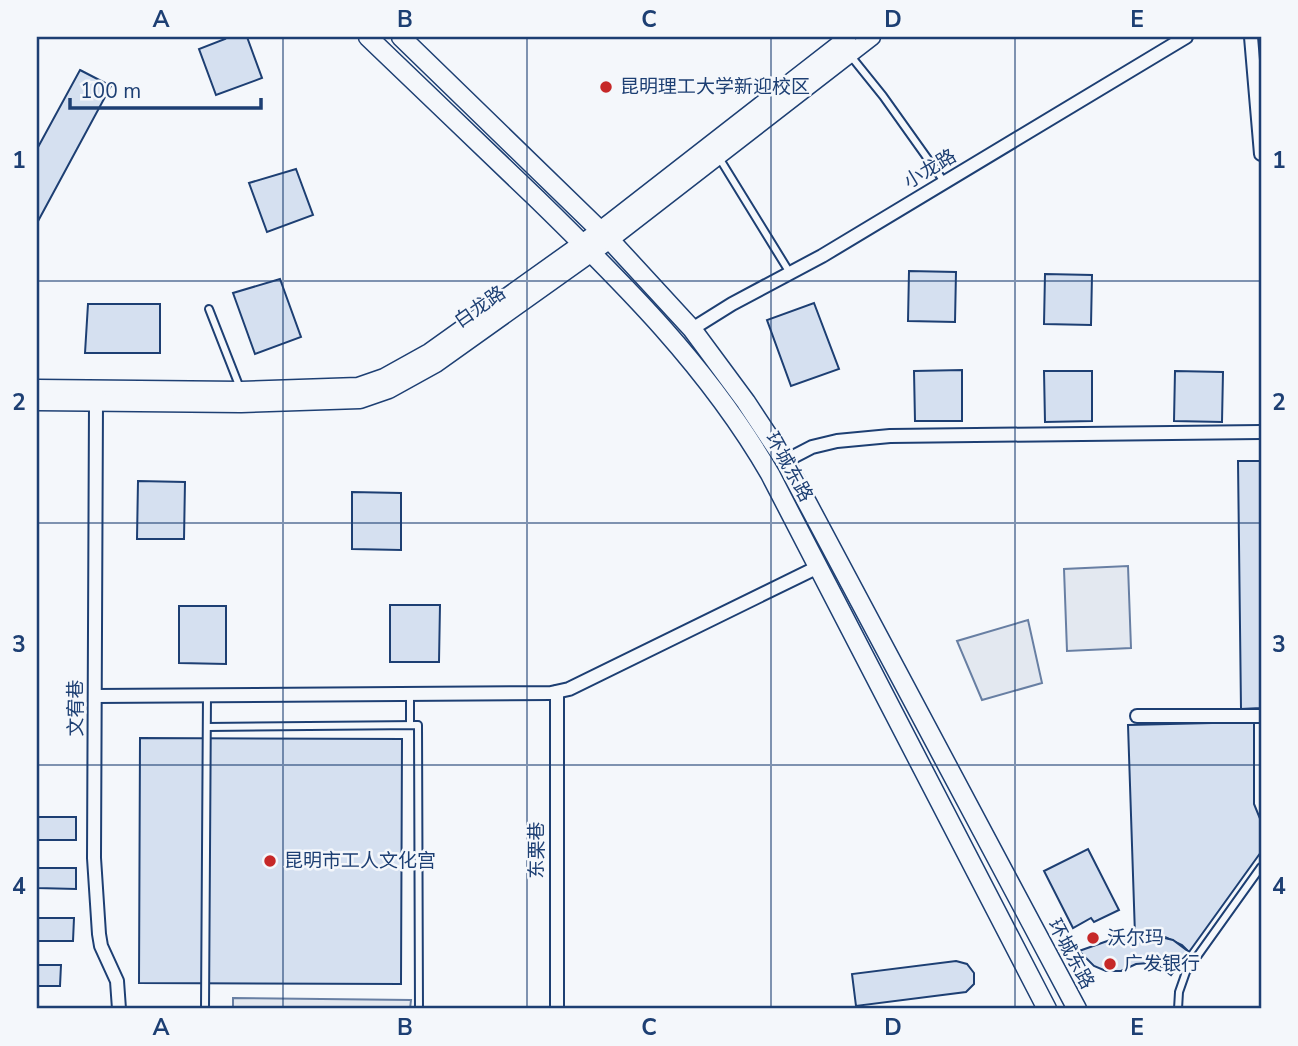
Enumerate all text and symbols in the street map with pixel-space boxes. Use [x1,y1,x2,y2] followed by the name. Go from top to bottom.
[152,4,170,35] text: A
[397,4,413,35] text: B
[641,4,657,35] text: C
[884,4,902,35] text: D
[1130,4,1144,35] text: E
[70,66,261,110] scale bar
[620,74,810,100] place label: 昆明理工大学新迎校区
[80,77,141,105] text: 100 m
[598,79,614,95] marker: 昆明理工大学新迎校区
[899,143,961,195] street label: 小龙路
[12,145,26,176] text: 1
[1272,145,1286,176] text: 1
[449,280,511,334] street label: 白龙路
[12,387,26,418] text: 2
[1272,387,1286,418] text: 2
[759,427,819,507] street label: 环城东路
[12,629,26,660] text: 3
[1272,629,1286,660] text: 3
[63,679,89,737] street label: 文宥巷
[524,821,550,879] street label: 东栗巷
[284,848,436,874] place label: 昆明市工人文化宫
[262,853,278,869] marker: 昆明市工人文化宫
[12,871,26,902] text: 4
[1272,871,1286,902] text: 4
[1042,914,1100,994] street label: 环城东路
[1107,925,1164,951] place label: 沃尔玛
[1085,930,1101,946] marker: 沃尔玛
[1124,951,1200,977] place label: 广发银行
[1102,956,1118,972] marker: 广发银行
[152,1012,170,1043] text: A
[397,1012,413,1043] text: B
[641,1012,657,1043] text: C
[884,1012,902,1043] text: D
[1130,1012,1144,1043] text: E

